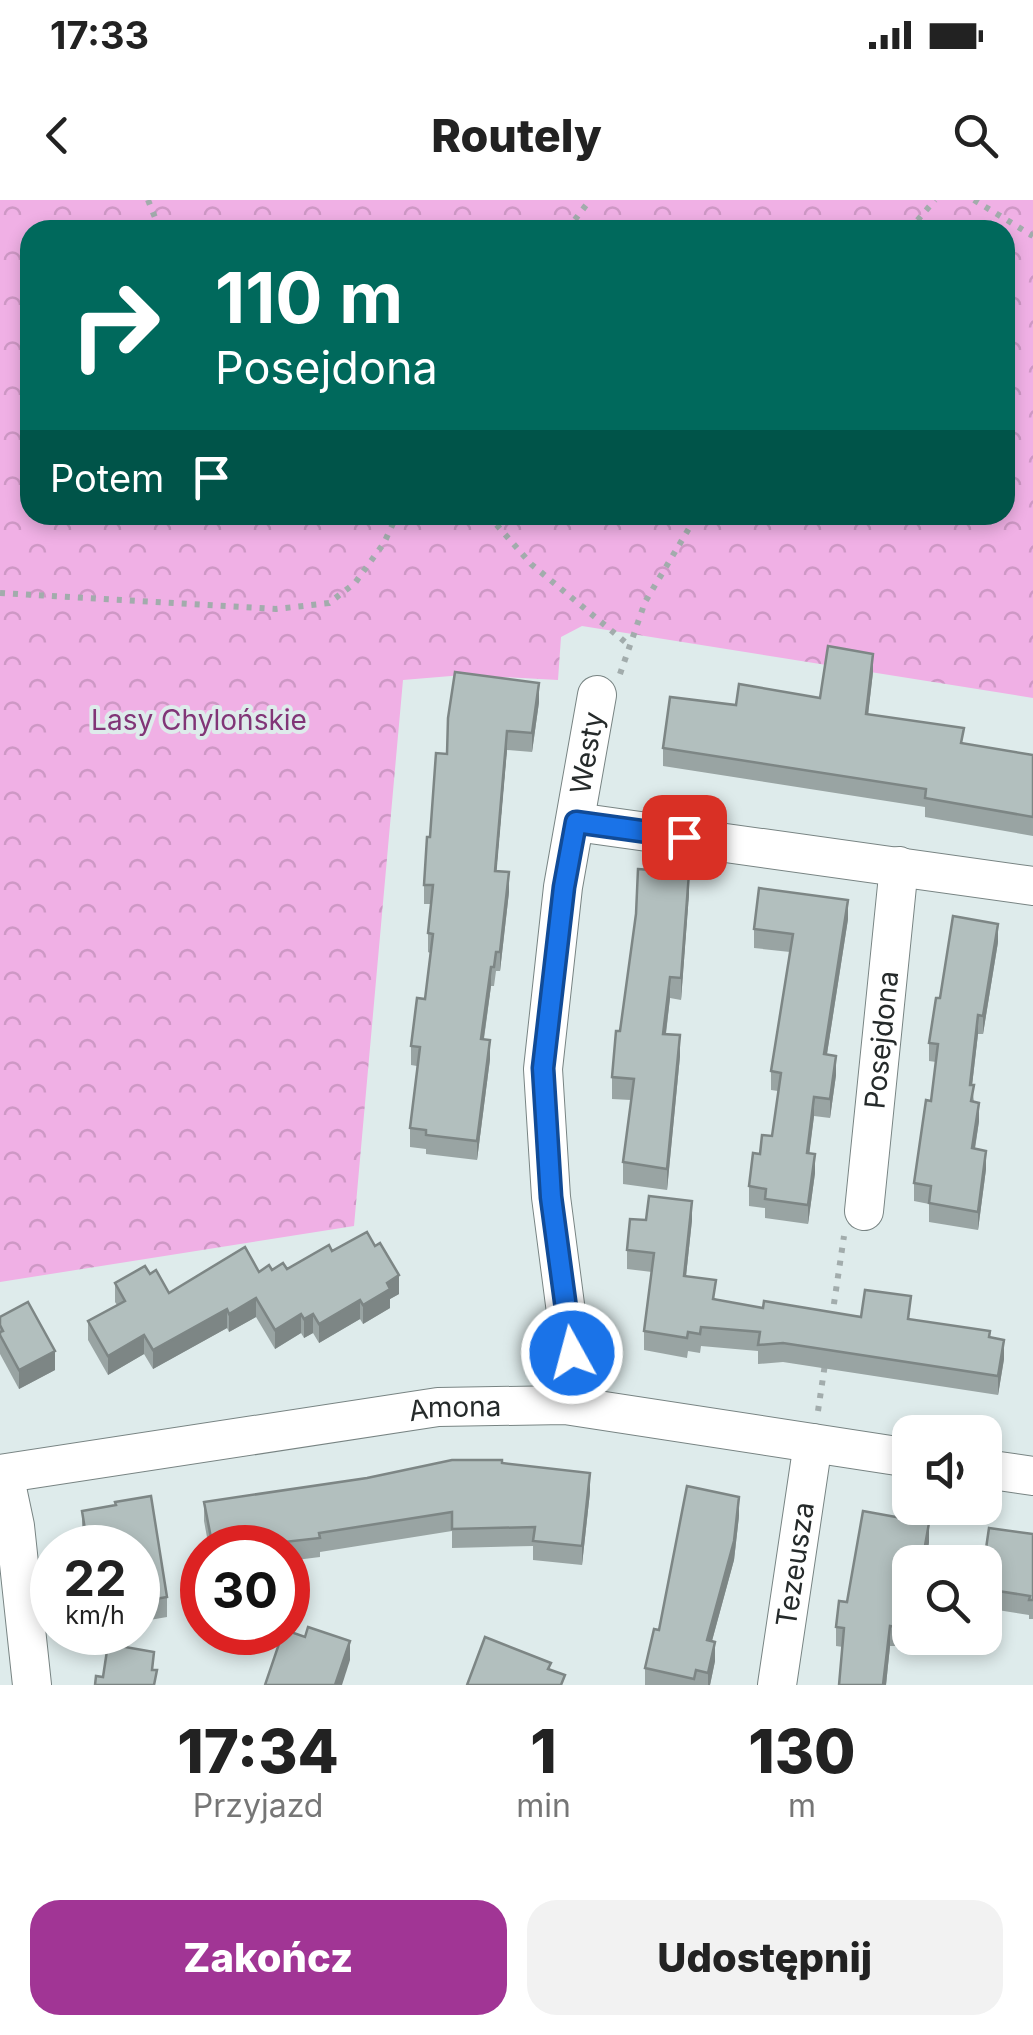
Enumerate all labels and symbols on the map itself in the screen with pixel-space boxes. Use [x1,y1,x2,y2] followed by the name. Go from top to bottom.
[91,703,307,737] park label: Lasy Chylońskie
[563,709,611,796] street label: Westy
[642,795,727,880] pin
[857,969,905,1111] street label: Posejdona
[520,1301,624,1405] position arrow
[406,1389,502,1428] street label: Amona
[769,1500,821,1629] street label: Tezeusza
[180,1525,310,1655] speed limit sign: 30

